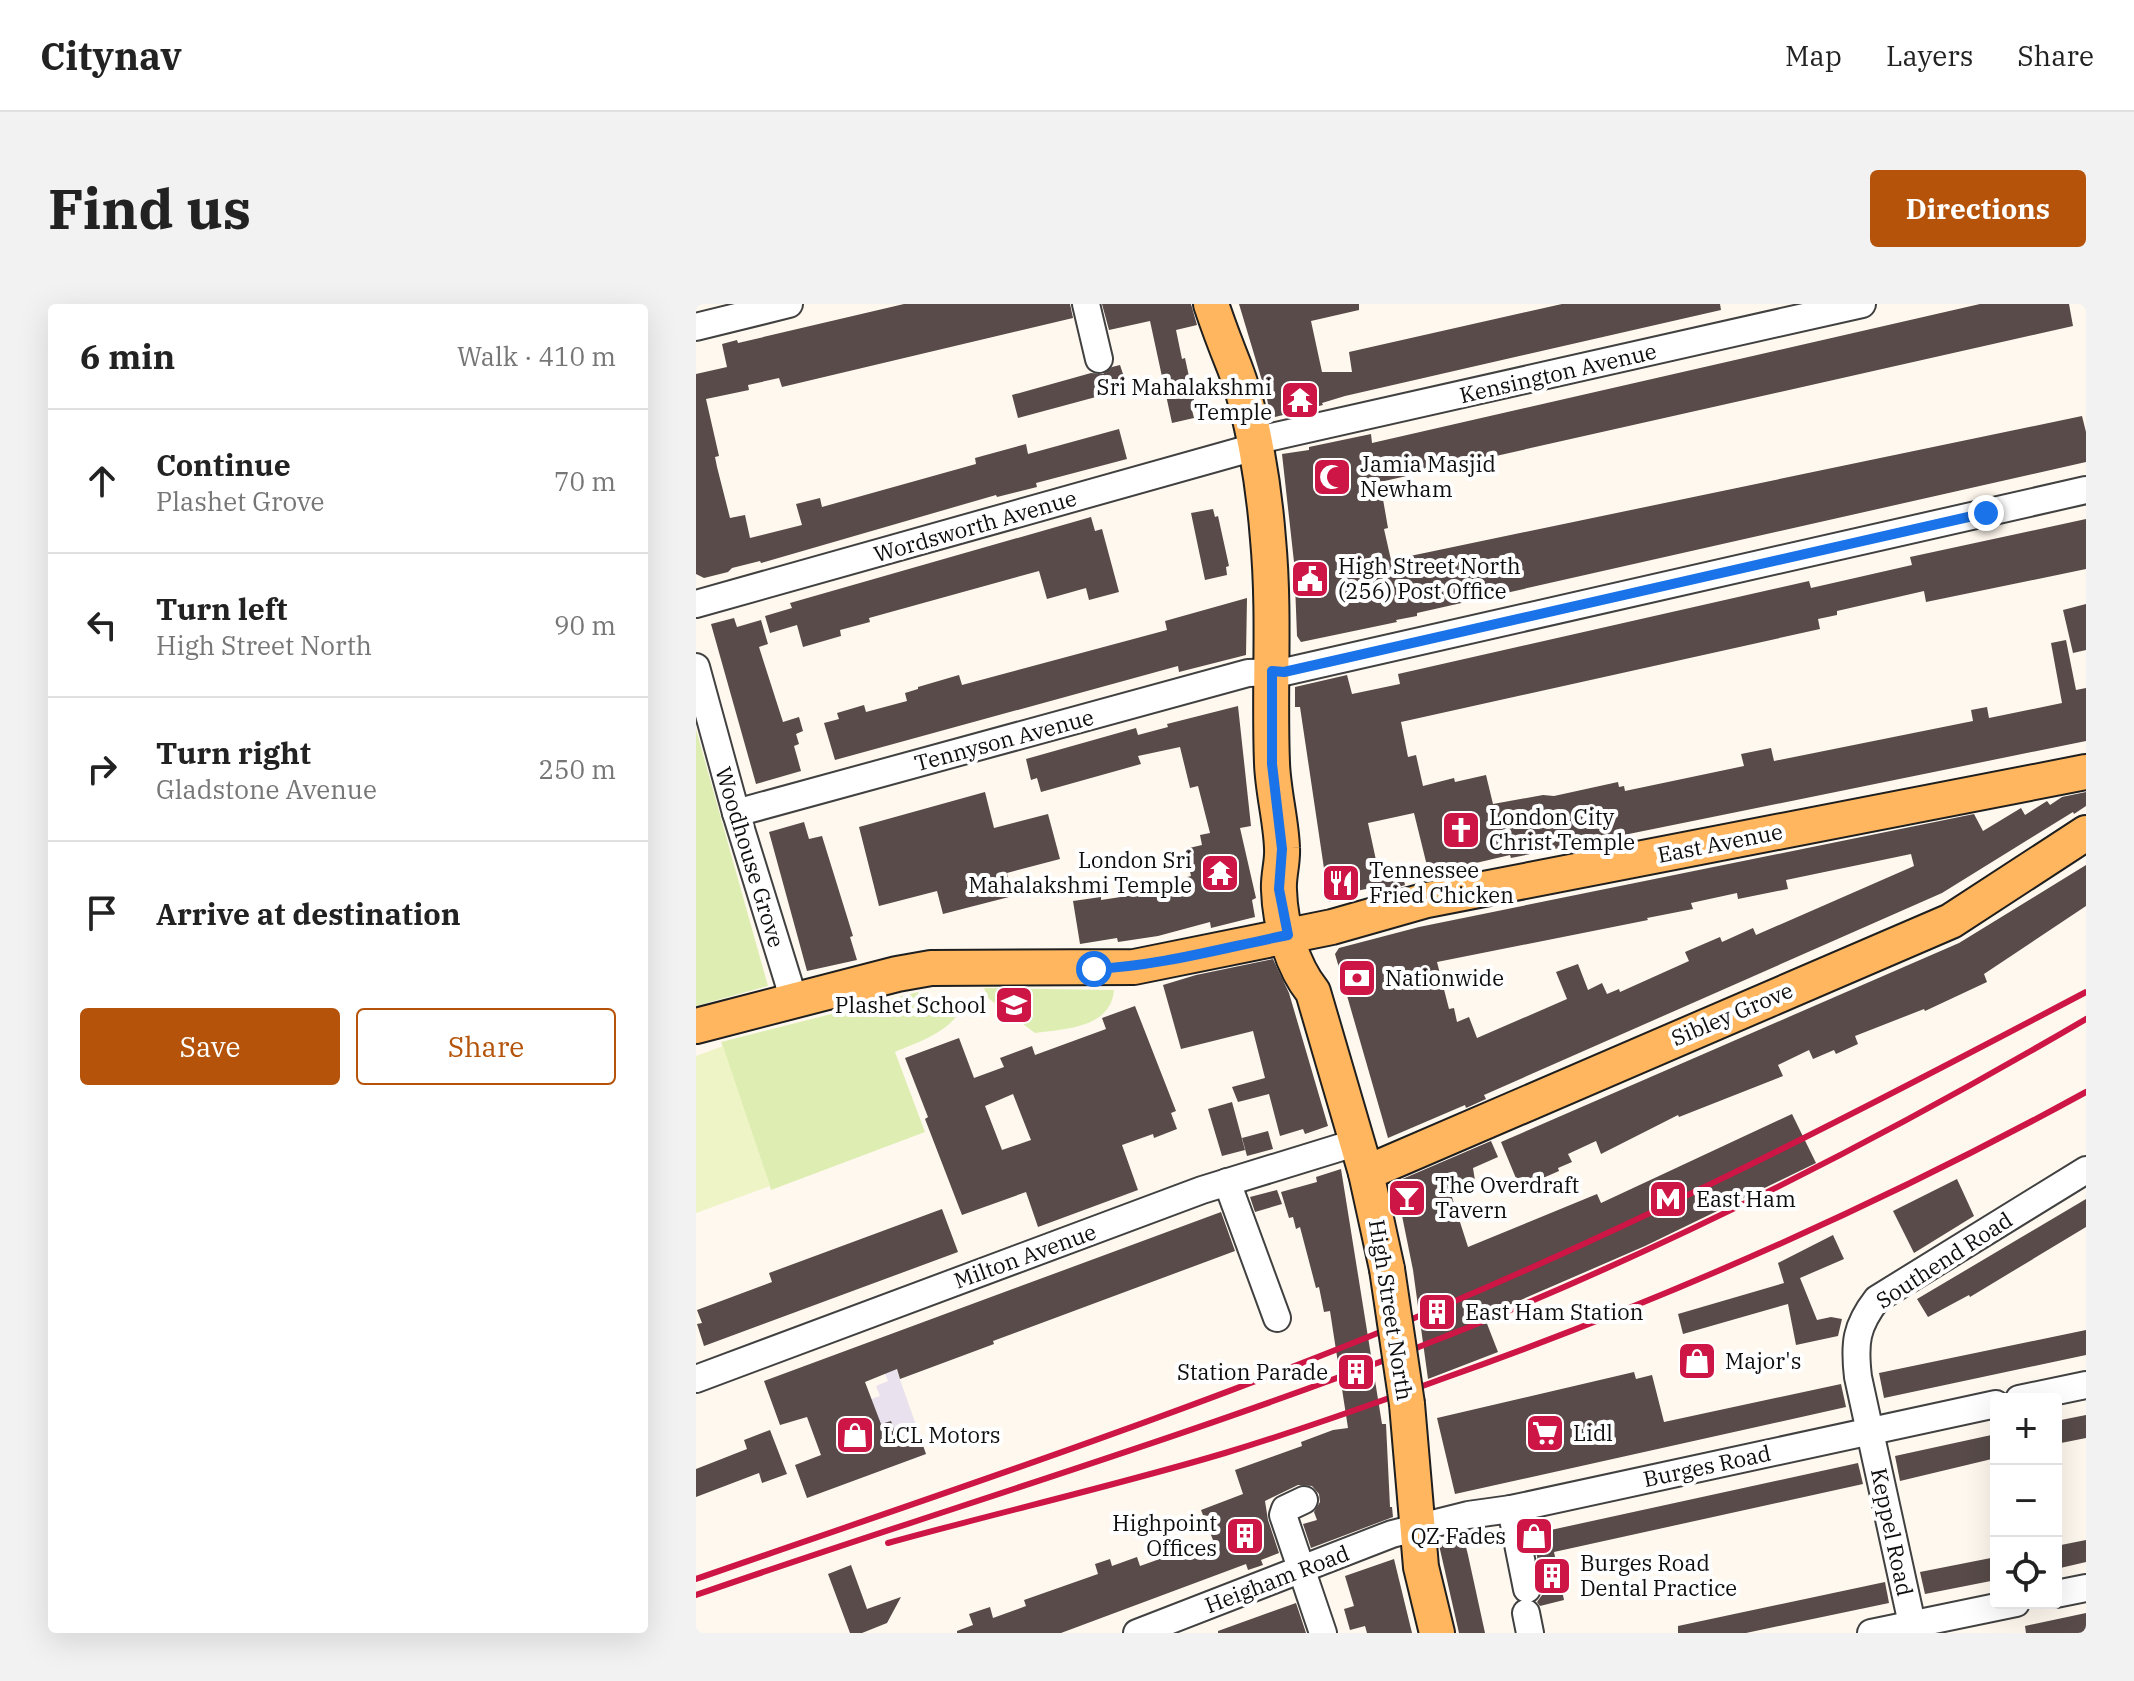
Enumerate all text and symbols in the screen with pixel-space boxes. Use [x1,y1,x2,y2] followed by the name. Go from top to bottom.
[40,31,182,80] text: Citynav
[1785,37,1842,74] text: Map
[1886,37,1973,74] text: Layers
[2017,37,2094,74] text: Share
[1870,170,2086,247] button: Directions
[48,172,251,244] text: Find us
[80,334,175,378] text: 6 min
[1457,336,1659,409] street label: Kensington Avenue
[457,339,616,373] text: Walk · 410 m
[1097,372,1272,426] place label: Sri Mahalakshmi Temple
[1279,379,1321,421] temple icon: Sri Mahalakshmi Temple
[156,445,291,484] text: Continue
[1360,449,1496,503] place label: Jamia Masjid Newham
[1311,456,1353,498] mosque icon: Jamia Masjid Newham
[80,459,124,503] icon: ahead
[554,464,616,498] text: 70 m
[870,483,1080,568] street label: Wordsworth Avenue
[156,484,325,518] text: Plashet Grove
[1968,495,2004,531] route end
[1338,551,1521,605] place label: High Street North (256) Post Office
[1289,558,1331,600] public building icon: High Street North (256) Post Office
[156,589,288,628] text: Turn left
[80,603,124,647] icon: left
[554,608,616,642] text: 90 m
[156,628,372,662] text: High Street North
[911,702,1097,777] street label: Tennyson Avenue
[156,733,311,772] text: Turn right
[80,747,124,791] icon: right
[538,752,616,786] text: 250 m
[709,763,792,951] street label: Woodhouse Grove
[156,772,377,806] text: Gladstone Avenue
[1489,802,1635,856] place label: London City Christ Temple
[1440,809,1482,851] church icon: London City Christ Temple
[1655,816,1785,869] street label: East Avenue
[968,845,1192,899] place label: London Sri Mahalakshmi Temple
[1199,852,1241,894] temple icon: London Sri Mahalakshmi Temple
[1369,855,1514,909] place label: Tennessee Fried Chicken
[1320,862,1362,904] restaurant icon: Tennessee Fried Chicken
[80,891,124,935] icon: arrive
[156,894,461,933] text: Arrive at destination
[1076,951,1112,987] route start
[1336,957,1378,999] bank icon: Nationwide
[1385,963,1504,992] place label: Nationwide
[1667,975,1797,1052] street label: Sibley Grove
[993,984,1035,1026] school or university icon: Plashet School
[835,990,986,1019] place label: Plashet School
[80,1008,340,1085] button: Save
[356,1008,616,1085] button: Share
[1435,1170,1580,1224] place label: The Overdraft Tavern
[1386,1177,1428,1219] bar icon: The Overdraft Tavern
[1647,1178,1689,1220] metro station icon: East Ham
[1696,1184,1796,1213] place label: East Ham
[1870,1205,2018,1315] street label: Southend Road
[950,1216,1100,1295] street label: Milton Avenue
[1363,1217,1420,1402] street label: High Street North
[1416,1291,1458,1333] building icon: East Ham Station
[1465,1297,1644,1326] place label: East Ham Station
[1676,1340,1718,1382] shop icon: Major's
[1725,1346,1801,1375] place label: Major's
[1335,1351,1377,1393] building icon: Station Parade
[1177,1357,1328,1386] place label: Station Parade
[1990,1393,2062,1609] map controls
[1990,1393,2062,1465] button: +
[1524,1412,1566,1454] supermarket icon: Lidl
[834,1414,876,1456] shop icon: LCL Motors
[1573,1418,1613,1447] place label: Lidl
[883,1420,1000,1449] place label: LCL Motors
[1640,1438,1773,1493] street label: Burges Road
[1865,1465,1920,1598] street label: Keppel Road
[1990,1465,2062,1537] button: −
[1112,1508,1217,1562] place label: Highpoint Offices
[1224,1515,1266,1557] building icon: Highpoint Offices
[1513,1515,1555,1557] shop icon: QZ Fades
[1411,1521,1506,1550] place label: QZ Fades
[1990,1537,2062,1609] button: locate
[1201,1538,1353,1619] street label: Heigham Road
[1580,1548,1737,1602] place label: Burges Road Dental Practice
[1531,1555,1573,1597] building icon: Burges Road Dental Practice

